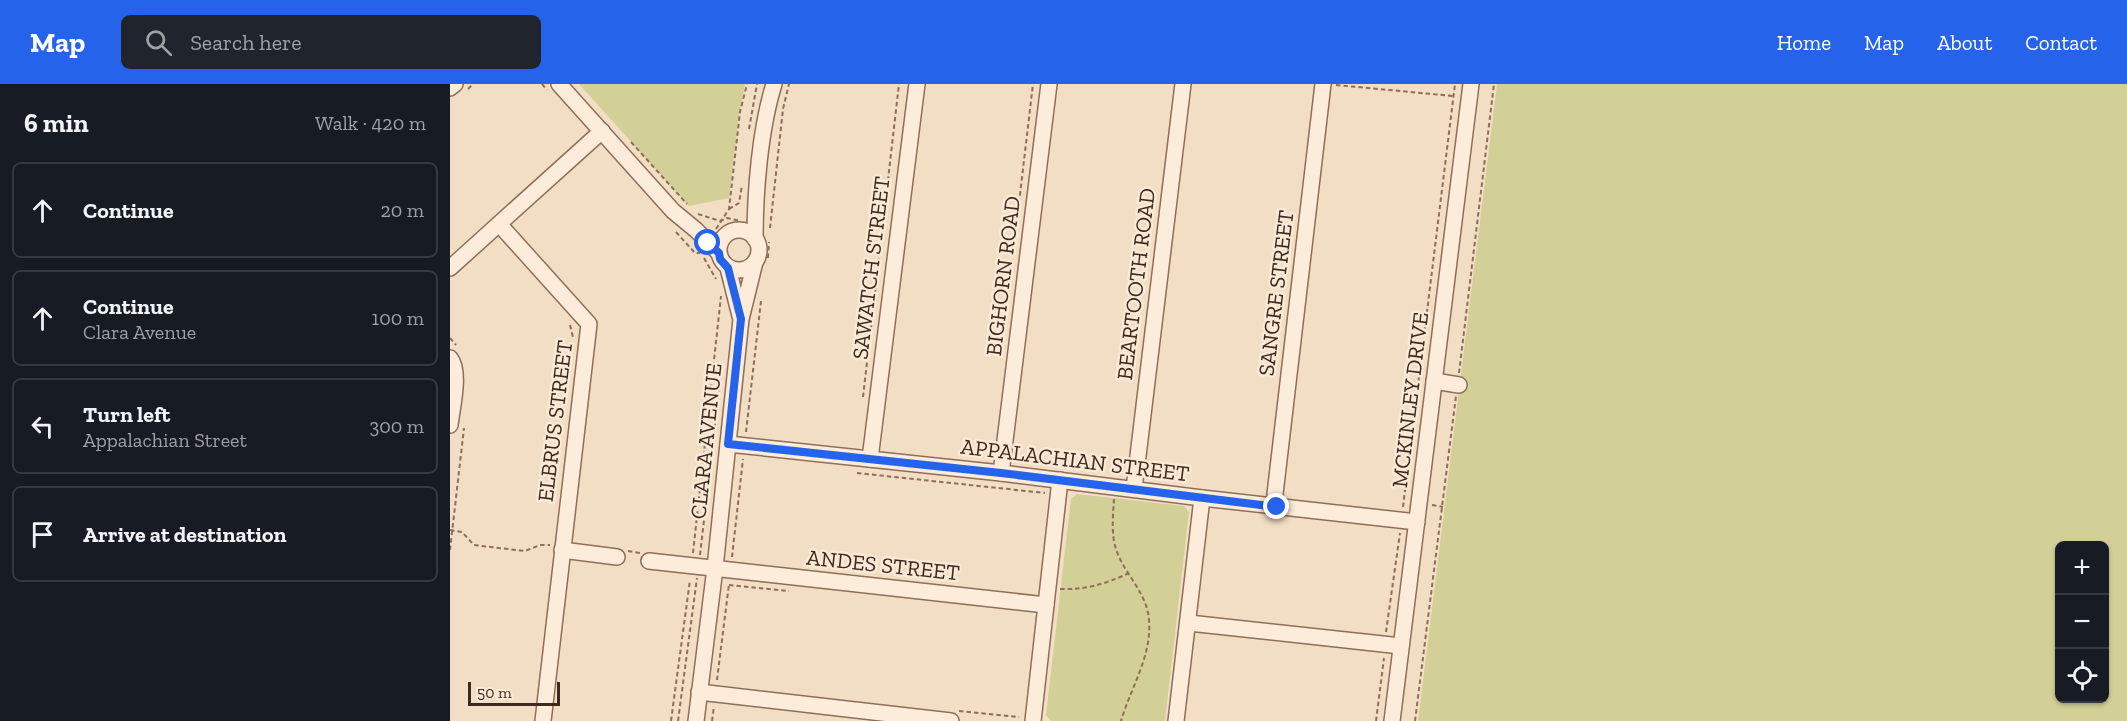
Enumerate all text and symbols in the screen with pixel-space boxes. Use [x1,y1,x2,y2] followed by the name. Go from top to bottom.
[121,15,541,69] search box
[30,26,85,59] text: Map
[142,26,175,59] icon: search
[190,29,302,56] text: Search here
[1777,30,1831,55] text: Home
[1864,30,1904,55] text: Map
[1937,30,1992,55] text: About
[2025,30,2097,55] text: Contact
[24,107,89,139] text: 6 min
[315,111,426,135] text: Walk · 420 m
[846,175,896,361] street label: SAWATCH STREET
[1111,186,1161,382] street label: BEARTOOTH ROAD
[26,194,59,227] icon: ahead
[980,195,1026,357] street label: BIGHORN ROAD
[83,197,174,224] text: Continue
[380,198,424,222] text: 20 m
[1252,208,1300,377] street label: SANGRE STREET
[694,229,720,255] route start
[83,293,174,320] text: Continue
[26,302,59,335] icon: ahead
[371,306,424,330] text: 100 m
[1386,311,1434,489] street label: MCKINLEY DRIVE
[83,320,196,344] text: Clara Avenue
[532,338,578,503] street label: ELBRUS STREET
[684,362,728,520] street label: CLARA AVENUE
[83,401,170,428] text: Turn left
[26,410,59,443] icon: left
[369,414,424,438] text: 300 m
[83,428,247,452] text: Appalachian Street
[959,433,1191,487] street label: APPALACHIAN STREET
[1263,493,1289,519] route end
[26,518,59,551] icon: arrive
[83,521,286,548] text: Arrive at destination
[2055,541,2109,703] map controls
[2055,541,2109,595] button: +
[805,544,961,587] street label: ANDES STREET
[2055,595,2109,649] button: −
[2055,649,2109,703] button: locate
[468,679,560,706] scale bar
[477,683,512,702] text: 50 m

